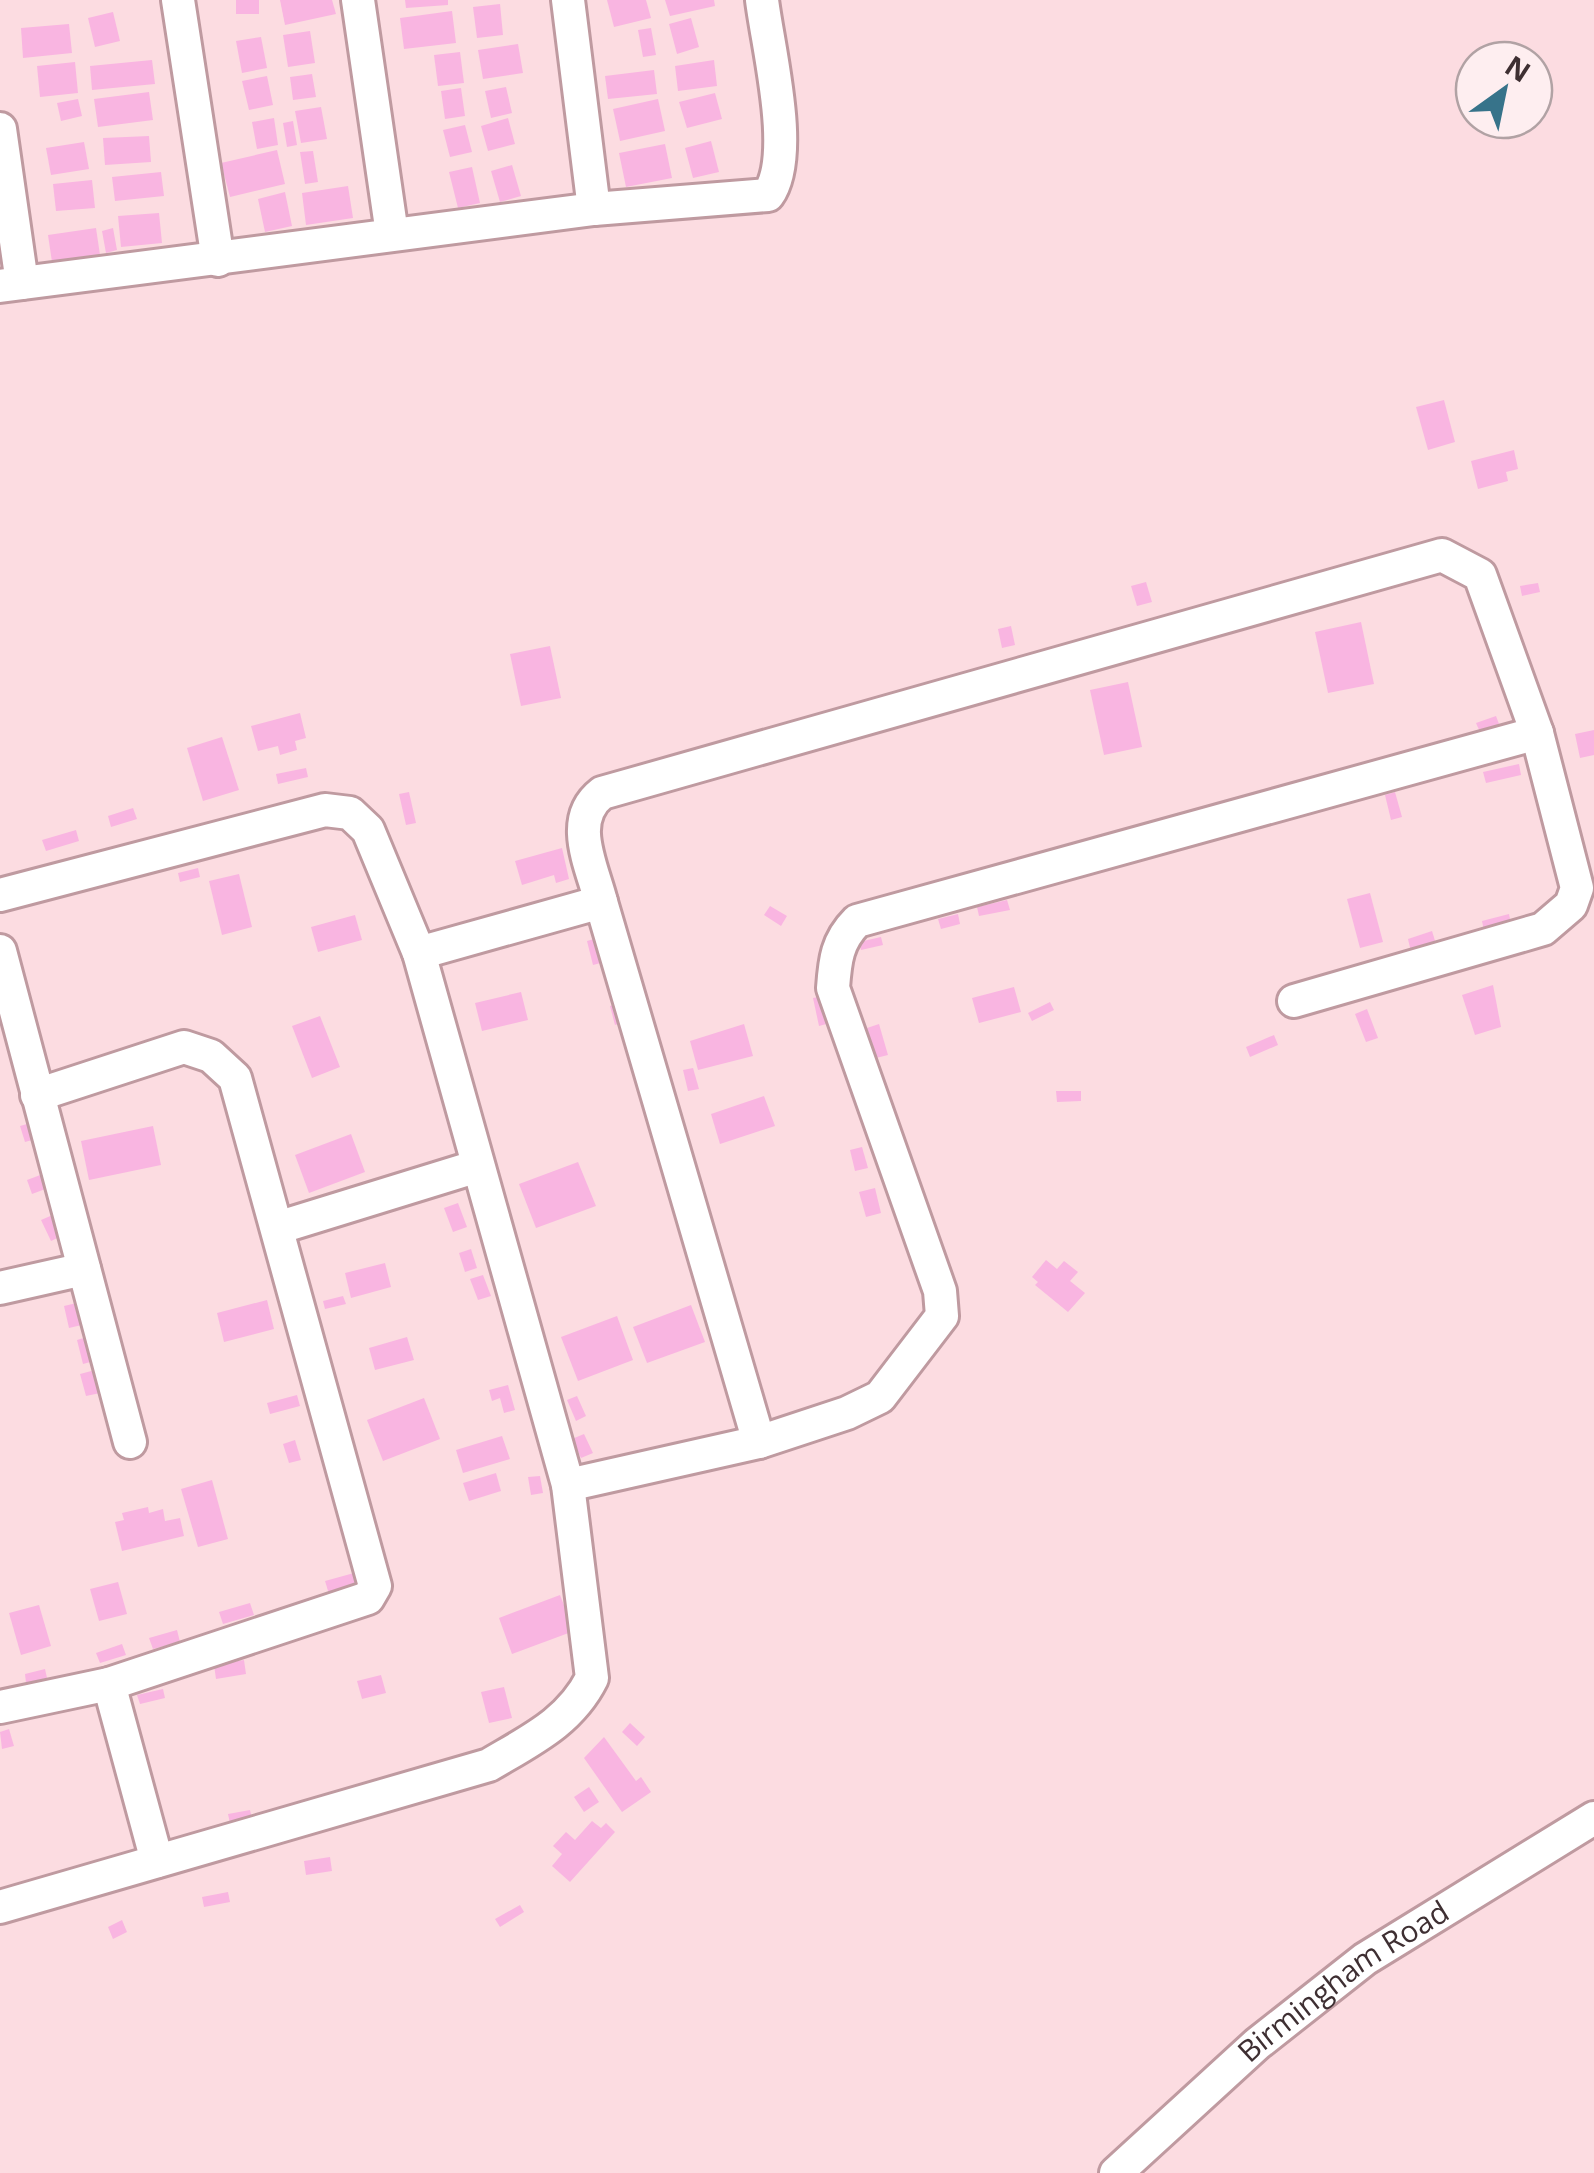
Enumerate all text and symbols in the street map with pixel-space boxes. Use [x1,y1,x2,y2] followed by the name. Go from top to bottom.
[1454,40,1554,140] north arrow
[1498,46,1538,90] text: N
[1228,1890,1456,2071] street label: Birmingham Road

